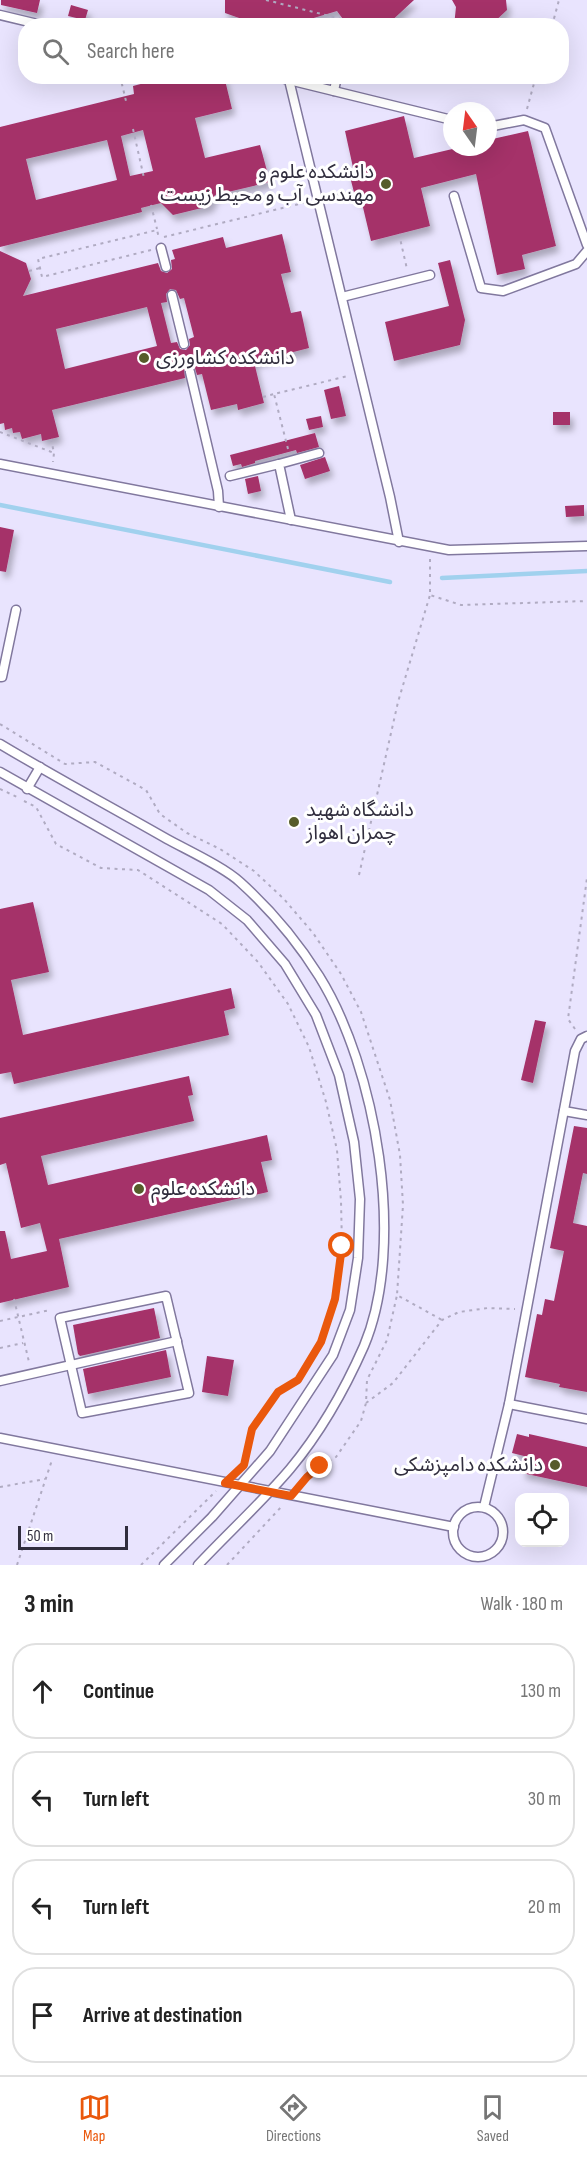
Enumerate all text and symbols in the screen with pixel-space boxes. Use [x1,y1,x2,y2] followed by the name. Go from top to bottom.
[18,18,569,84] search box
[39,35,72,68] icon: search
[87,38,174,65] text: Search here
[443,102,497,156] north arrow
[160,160,374,207] place label: دانشکده علوم و مهندسی آب و محیط زیست
[379,177,393,191] marker: دانشکده علوم و مهندسی آب و محیط زیست
[156,346,295,370] place label: دانشکده کشاورزی
[137,351,151,365] marker: دانشکده کشاورزی
[305,798,414,845] place label: دانشگاه شهید چمران اهواز
[287,815,301,829] marker: دانشگاه شهید چمران اهواز
[151,1177,255,1203] place label: دانشکده علوم
[132,1182,146,1196] marker: دانشکده علوم
[328,1232,354,1258] route start
[306,1452,332,1478] route end
[394,1453,543,1477] place label: دانشکده دامپزشکی
[548,1458,562,1472] marker: دانشکده دامپزشکی
[515,1493,569,1547] map controls
[515,1493,569,1547] button: locate
[18,1523,128,1550] scale bar
[27,1527,53,1546] text: 50 m
[24,1589,74,1620] text: 3 min
[480,1592,563,1616] text: Walk · 180 m
[26,1675,59,1708] icon: ahead
[83,1678,154,1705] text: Continue
[521,1679,561,1703] text: 130 m
[26,1783,59,1816] icon: left
[83,1786,149,1813] text: Turn left
[528,1787,561,1811] text: 30 m
[26,1891,59,1924] icon: left
[83,1894,149,1921] text: Turn left
[528,1895,561,1919] text: 20 m
[26,1999,59,2032] icon: arrive
[83,2002,242,2029] text: Arrive at destination
[78,2091,111,2146] tab: Map
[266,2091,321,2146] tab: Directions
[476,2091,509,2146] tab: Saved

